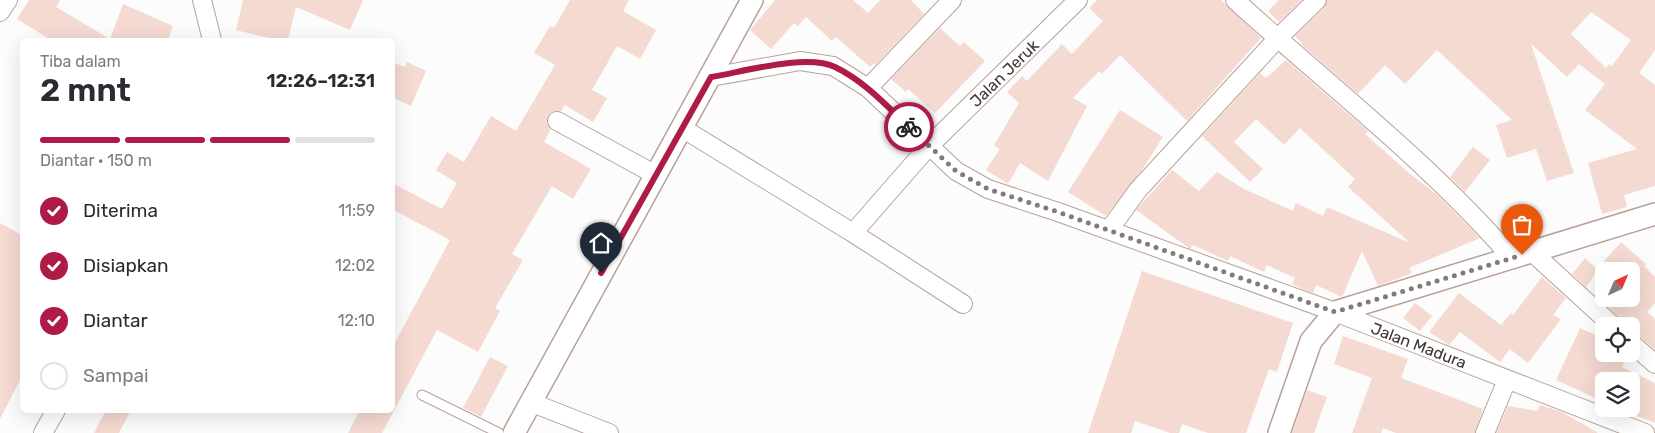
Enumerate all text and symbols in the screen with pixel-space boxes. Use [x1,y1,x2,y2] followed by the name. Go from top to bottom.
[966,35,1043,111] street label: Jalan Jeruk
[40,52,121,71] text: Tiba dalam
[266,69,375,92] text: 12:26–12:31
[40,71,131,109] text: 2 mnt
[884,102,934,152] courier
[895,113,923,141] icon: bike
[40,151,152,170] text: Diantar · 150 m
[40,197,68,225] icon: check
[83,199,158,222] text: Diterima
[338,201,375,220] text: 11:59
[1501,204,1543,255] pin
[1508,211,1536,239] icon: bag
[580,222,622,273] pin
[587,229,615,257] icon: home
[40,252,68,280] icon: check
[83,254,168,277] text: Disiapkan
[335,256,375,275] text: 12:02
[1595,262,1640,308] north arrow
[1595,262,1640,417] map controls
[40,307,68,335] icon: check
[83,309,148,332] text: Diantar
[338,311,375,330] text: 12:10
[1595,317,1640,362] button: locate
[1368,319,1469,372] street label: Jalan Madura
[83,364,149,387] text: Sampai
[1595,372,1640,417] button: layers

